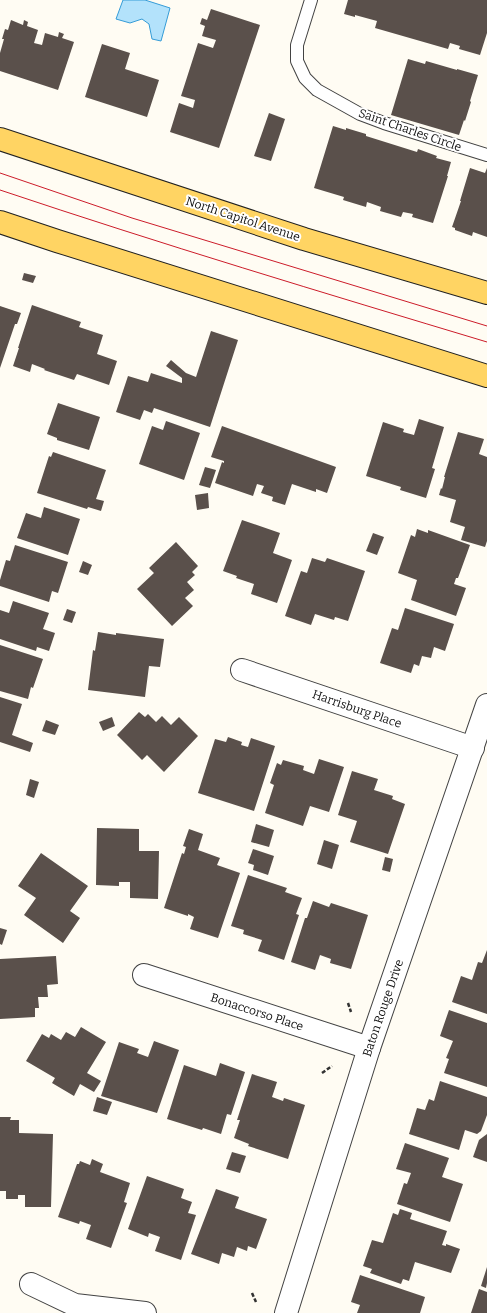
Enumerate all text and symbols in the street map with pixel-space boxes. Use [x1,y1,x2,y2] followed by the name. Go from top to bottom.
[357,106,463,154] street label: Saint Charles Circle
[184,194,302,244] street label: North Capitol Avenue
[311,687,403,731] street label: Harrisburg Place
[360,957,406,1059] street label: Baton Rouge Drive
[209,990,305,1034] street label: Bonaccorso Place

